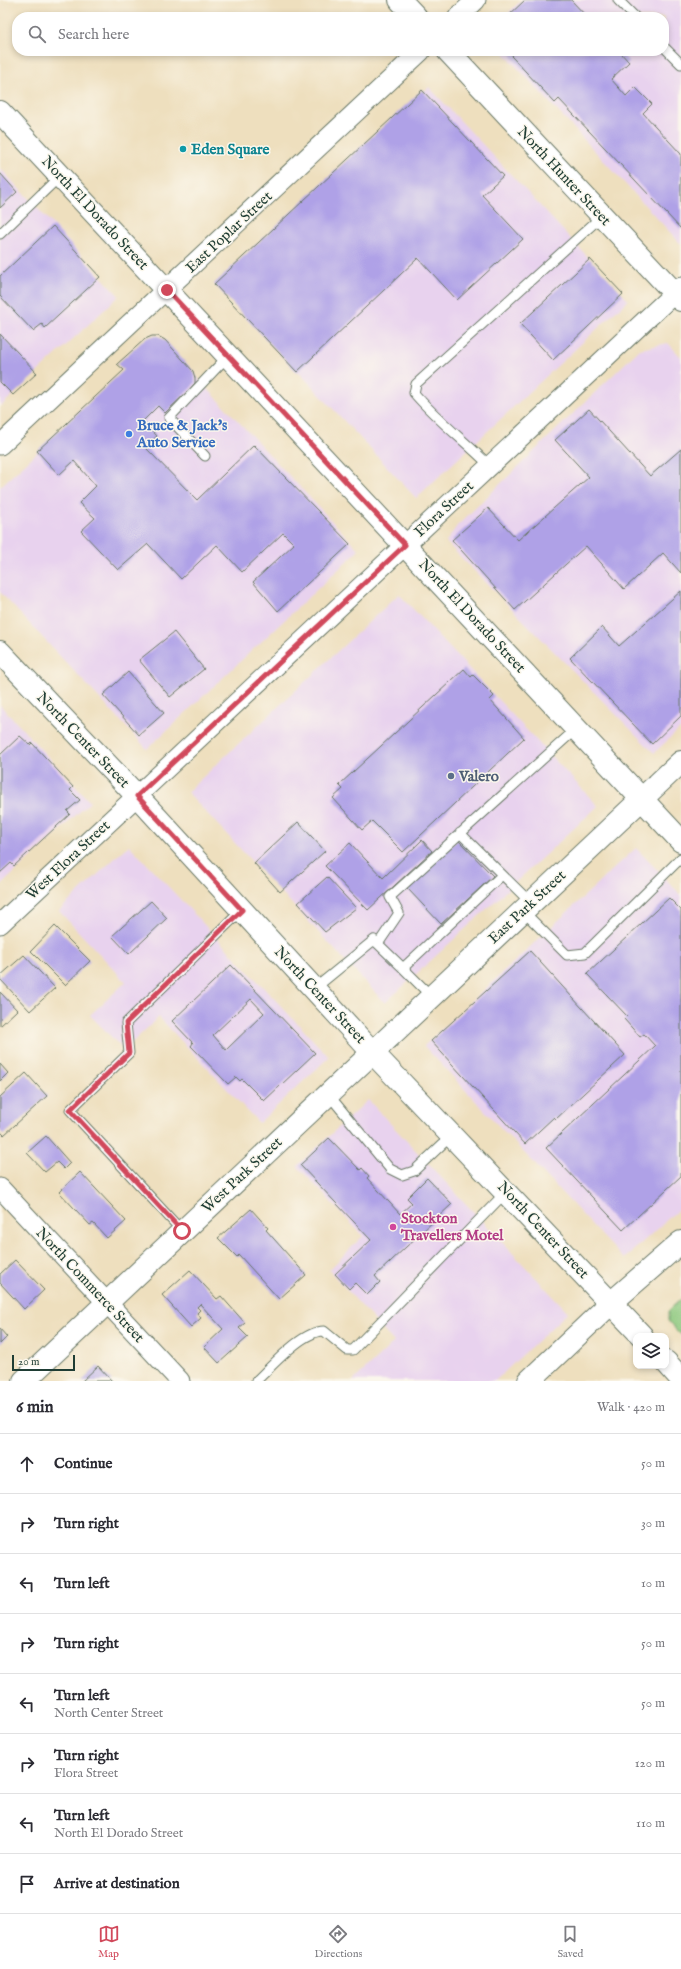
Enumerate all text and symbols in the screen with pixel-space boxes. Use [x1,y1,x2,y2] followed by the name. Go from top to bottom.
[12,12,669,56] search box
[26,23,48,45] icon: search
[58,25,129,44] text: Search here
[513,122,615,230] street label: North Hunter Street
[191,140,269,159] place label: Eden Square
[178,144,188,154] marker: Eden Square
[37,152,153,274] street label: North El Dorado Street
[182,187,276,277] street label: East Poplar Street
[158,281,176,299] route end
[136,416,228,452] place label: Bruce & Jack's Auto Service
[124,429,134,439] marker: Bruce & Jack's Auto Service
[410,477,478,541] street label: Flora Street
[414,555,530,677] street label: North El Dorado Street
[32,688,134,792] street label: North Center Street
[458,767,499,786] place label: Valero
[446,771,456,781] marker: Valero
[22,816,114,904] street label: West Flora Street
[484,866,570,948] street label: East Park Street
[270,942,370,1048] street label: North Center Street
[198,1133,286,1217] street label: West Park Street
[493,1177,593,1283] street label: North Center Street
[400,1209,504,1245] place label: Stockton Travellers Motel
[173,1222,191,1240] route start
[388,1222,398,1232] marker: Stockton Travellers Motel
[32,1223,148,1347] street label: North Commerce Street
[633,1333,669,1369] map controls
[633,1333,669,1369] button: layers
[12,1353,75,1372] scale bar
[18,1355,39,1369] text: 20 m
[16,1397,54,1418] text: 6 min
[597,1399,665,1416] text: Walk · 420 m
[16,1453,38,1475] icon: ahead
[54,1454,112,1473] text: Continue
[641,1455,665,1472] text: 50 m
[16,1513,38,1535] icon: right
[54,1514,119,1533] text: Turn right
[641,1515,665,1532] text: 30 m
[16,1573,38,1595] icon: left
[54,1574,110,1593] text: Turn left
[641,1575,665,1592] text: 10 m
[16,1633,38,1655] icon: right
[54,1634,119,1653] text: Turn right
[641,1635,665,1652] text: 50 m
[54,1686,110,1705] text: Turn left
[16,1693,38,1715] icon: left
[641,1695,665,1712] text: 50 m
[54,1705,163,1722] text: North Center Street
[54,1746,119,1765] text: Turn right
[16,1753,38,1775] icon: right
[635,1755,665,1772] text: 120 m
[54,1765,118,1782] text: Flora Street
[54,1806,110,1825] text: Turn left
[16,1813,38,1835] icon: left
[636,1815,665,1832] text: 110 m
[54,1825,183,1842] text: North El Dorado Street
[16,1873,38,1895] icon: arrive
[54,1874,180,1893] text: Arrive at destination
[98,1923,120,1961] tab: Map
[315,1923,362,1961] tab: Directions
[557,1923,583,1961] tab: Saved

